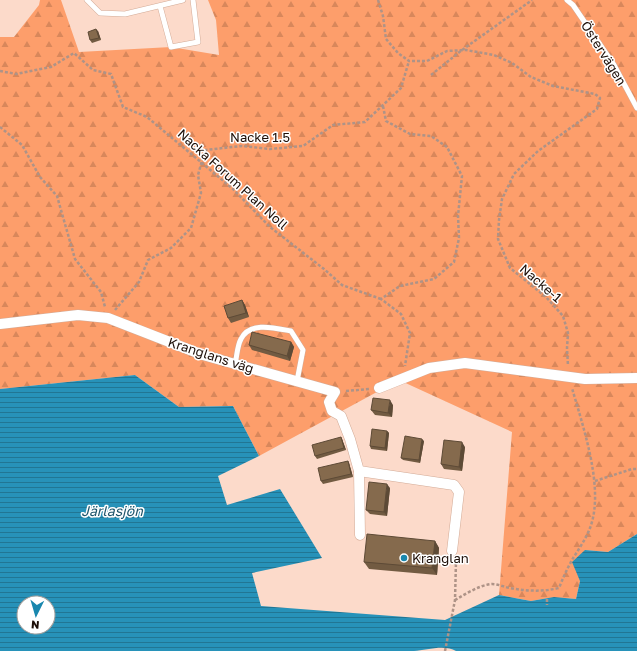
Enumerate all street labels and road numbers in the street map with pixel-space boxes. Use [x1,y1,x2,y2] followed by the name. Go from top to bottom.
[578,18,630,88] street label: Östervägen
[175,125,291,233] street label: Nacka Forum Plan Noll
[230,129,290,145] street label: Nacke 1.5
[517,260,565,306] street label: Nacke-1
[166,334,256,376] street label: Kranglans väg

